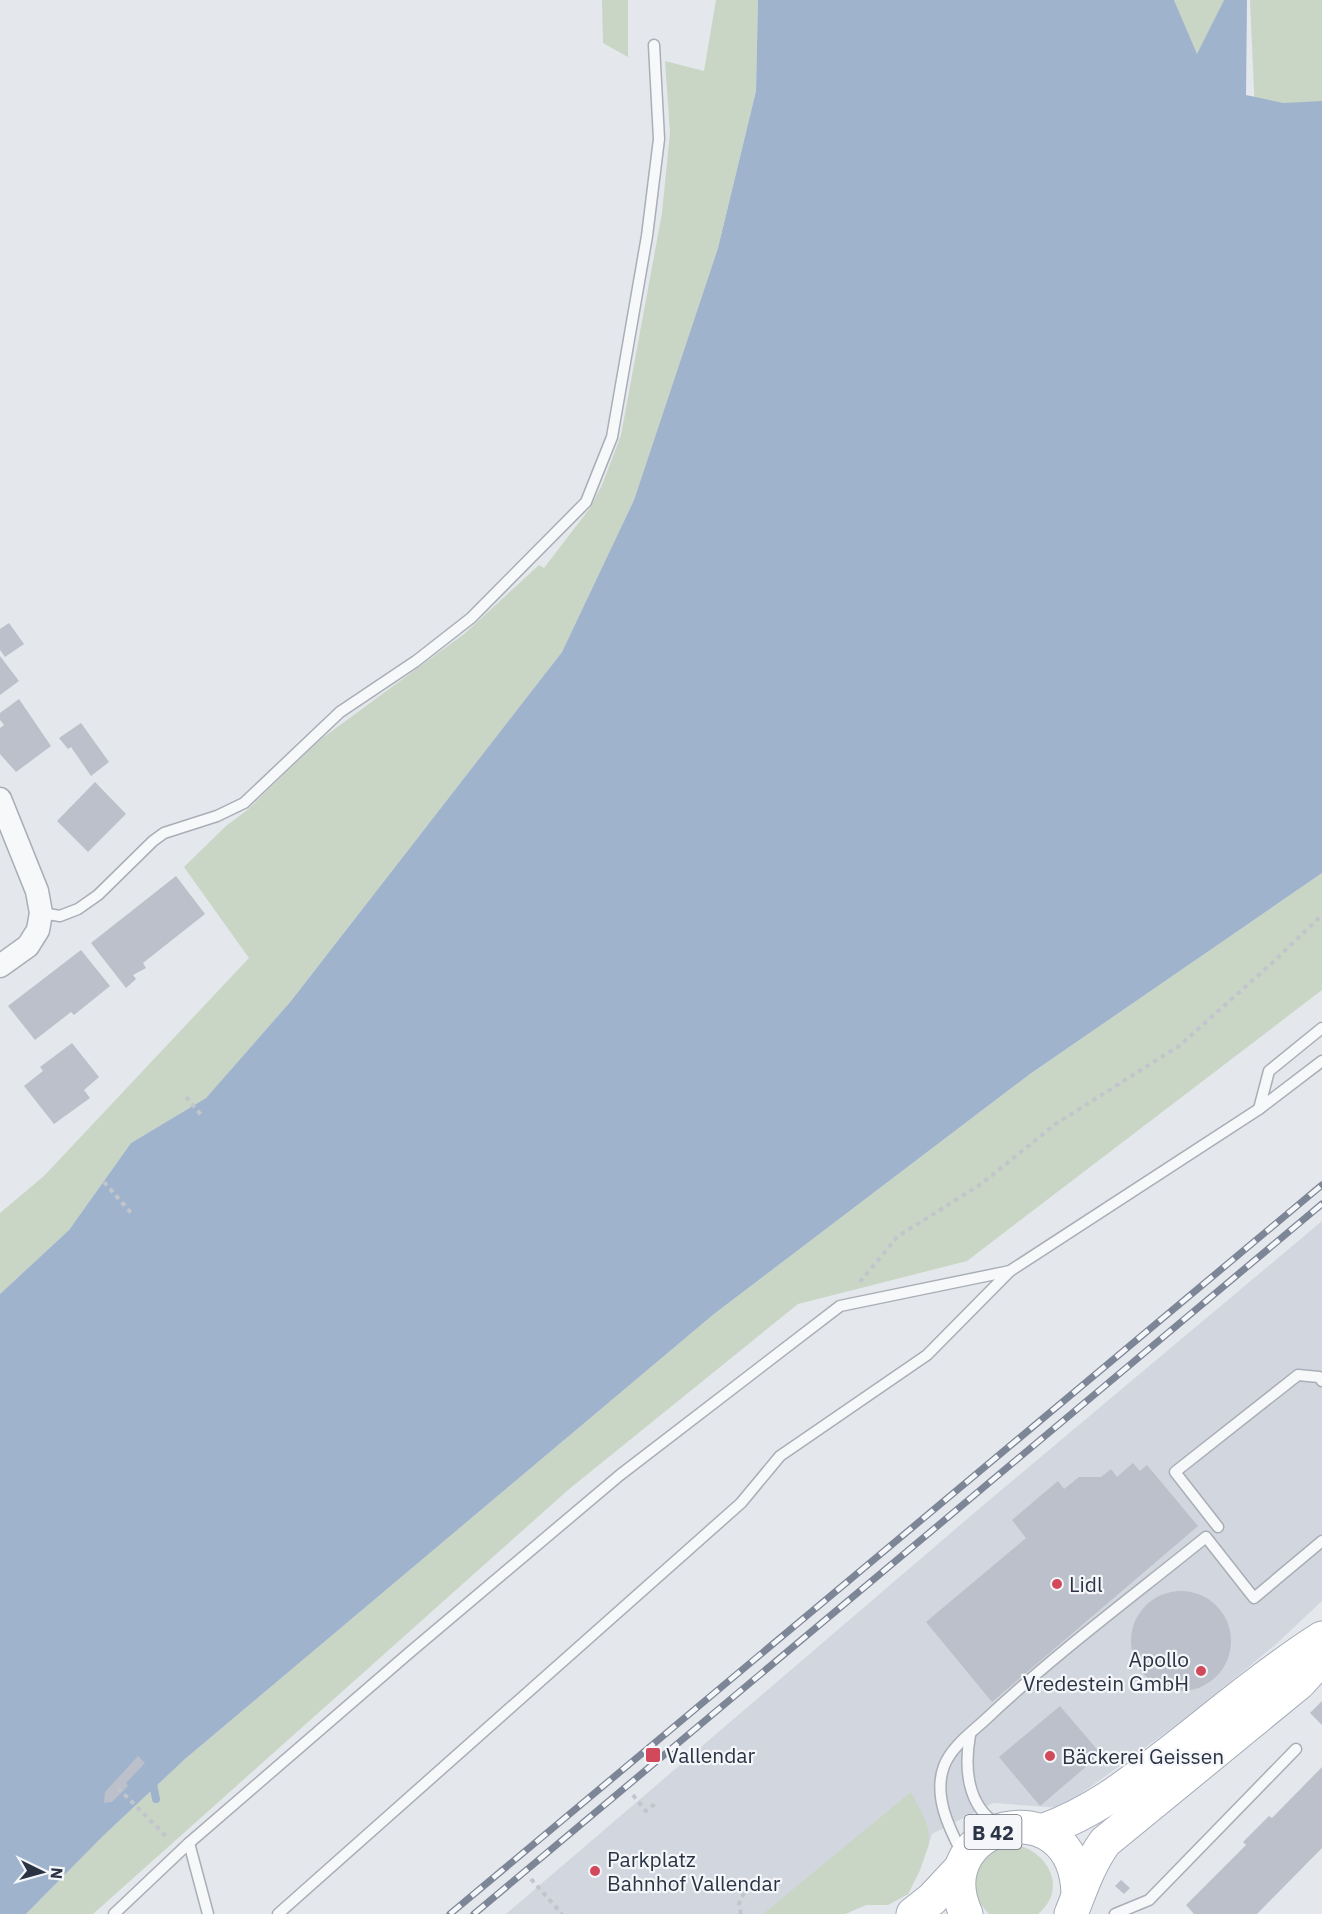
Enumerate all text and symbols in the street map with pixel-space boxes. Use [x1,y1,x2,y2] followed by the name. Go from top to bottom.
[1069,1570,1103,1598] place label: Lidl
[1050,1577,1064,1591] marker: Lidl
[1023,1645,1189,1697] place label: Apollo Vredestein GmbH
[1194,1664,1208,1678] marker: Apollo Vredestein GmbH
[666,1741,756,1769] place label: Vallendar
[1062,1742,1224,1770] place label: Bäckerei Geissen
[644,1746,662,1764] marker: Vallendar
[1043,1749,1057,1763] marker: Bäckerei Geissen
[964,1815,1022,1849] road number: B 42
[12,1842,72,1902] north arrow
[607,1845,781,1897] place label: Parkplatz Bahnhof Vallendar
[588,1864,602,1878] marker: Parkplatz Bahnhof Vallendar
[46,1867,67,1880] text: N

